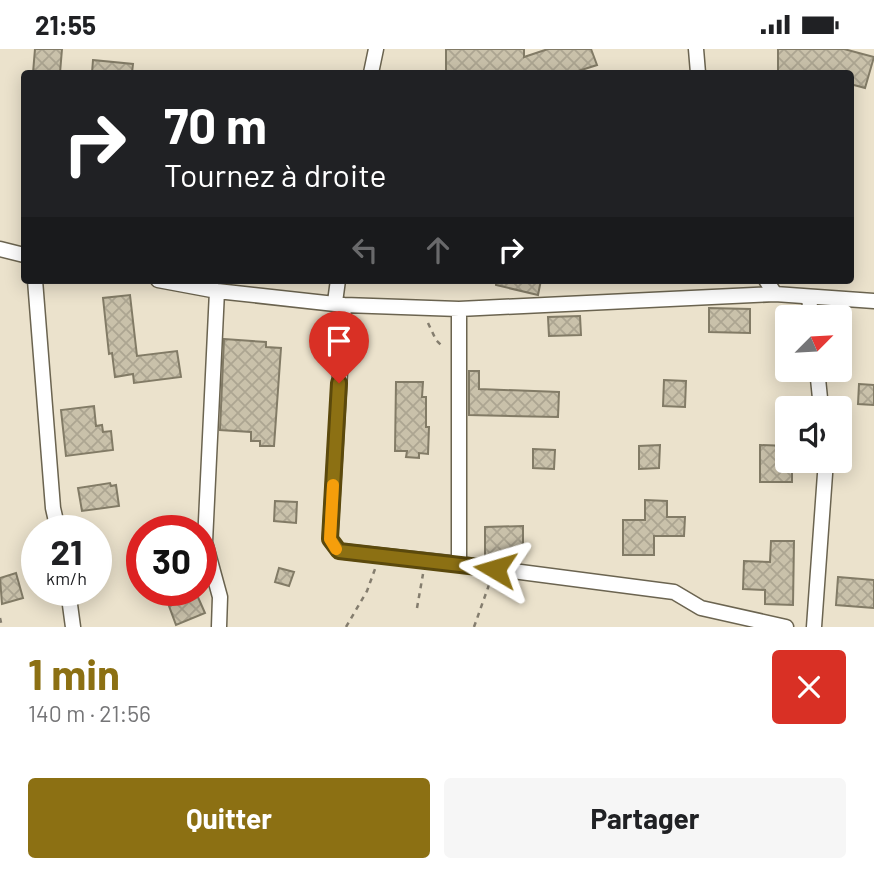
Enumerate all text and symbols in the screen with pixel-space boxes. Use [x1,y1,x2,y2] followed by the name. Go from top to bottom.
[35,9,96,40] text: 21:55
[164,95,267,154] text: 70 m
[49,98,140,189] icon: right
[164,155,386,193] text: Tournez à droite
[346,231,384,269] icon: left
[419,231,457,269] icon: ahead
[492,231,530,269] icon: right
[775,305,852,381] north arrow
[775,305,852,473] map controls
[309,311,369,383] pin
[320,322,358,360] icon: arrive
[775,396,852,473] button: sound
[126,515,217,606] speed limit sign: 30
[51,530,82,572] text: 21
[458,532,532,606] position arrow
[46,567,87,589] text: km/h
[28,648,120,698] text: 1 min
[772,650,846,724] button: close
[28,699,151,727] text: 140 m · 21:56
[28,778,430,858] button: Quitter
[444,778,846,858] button: Partager

